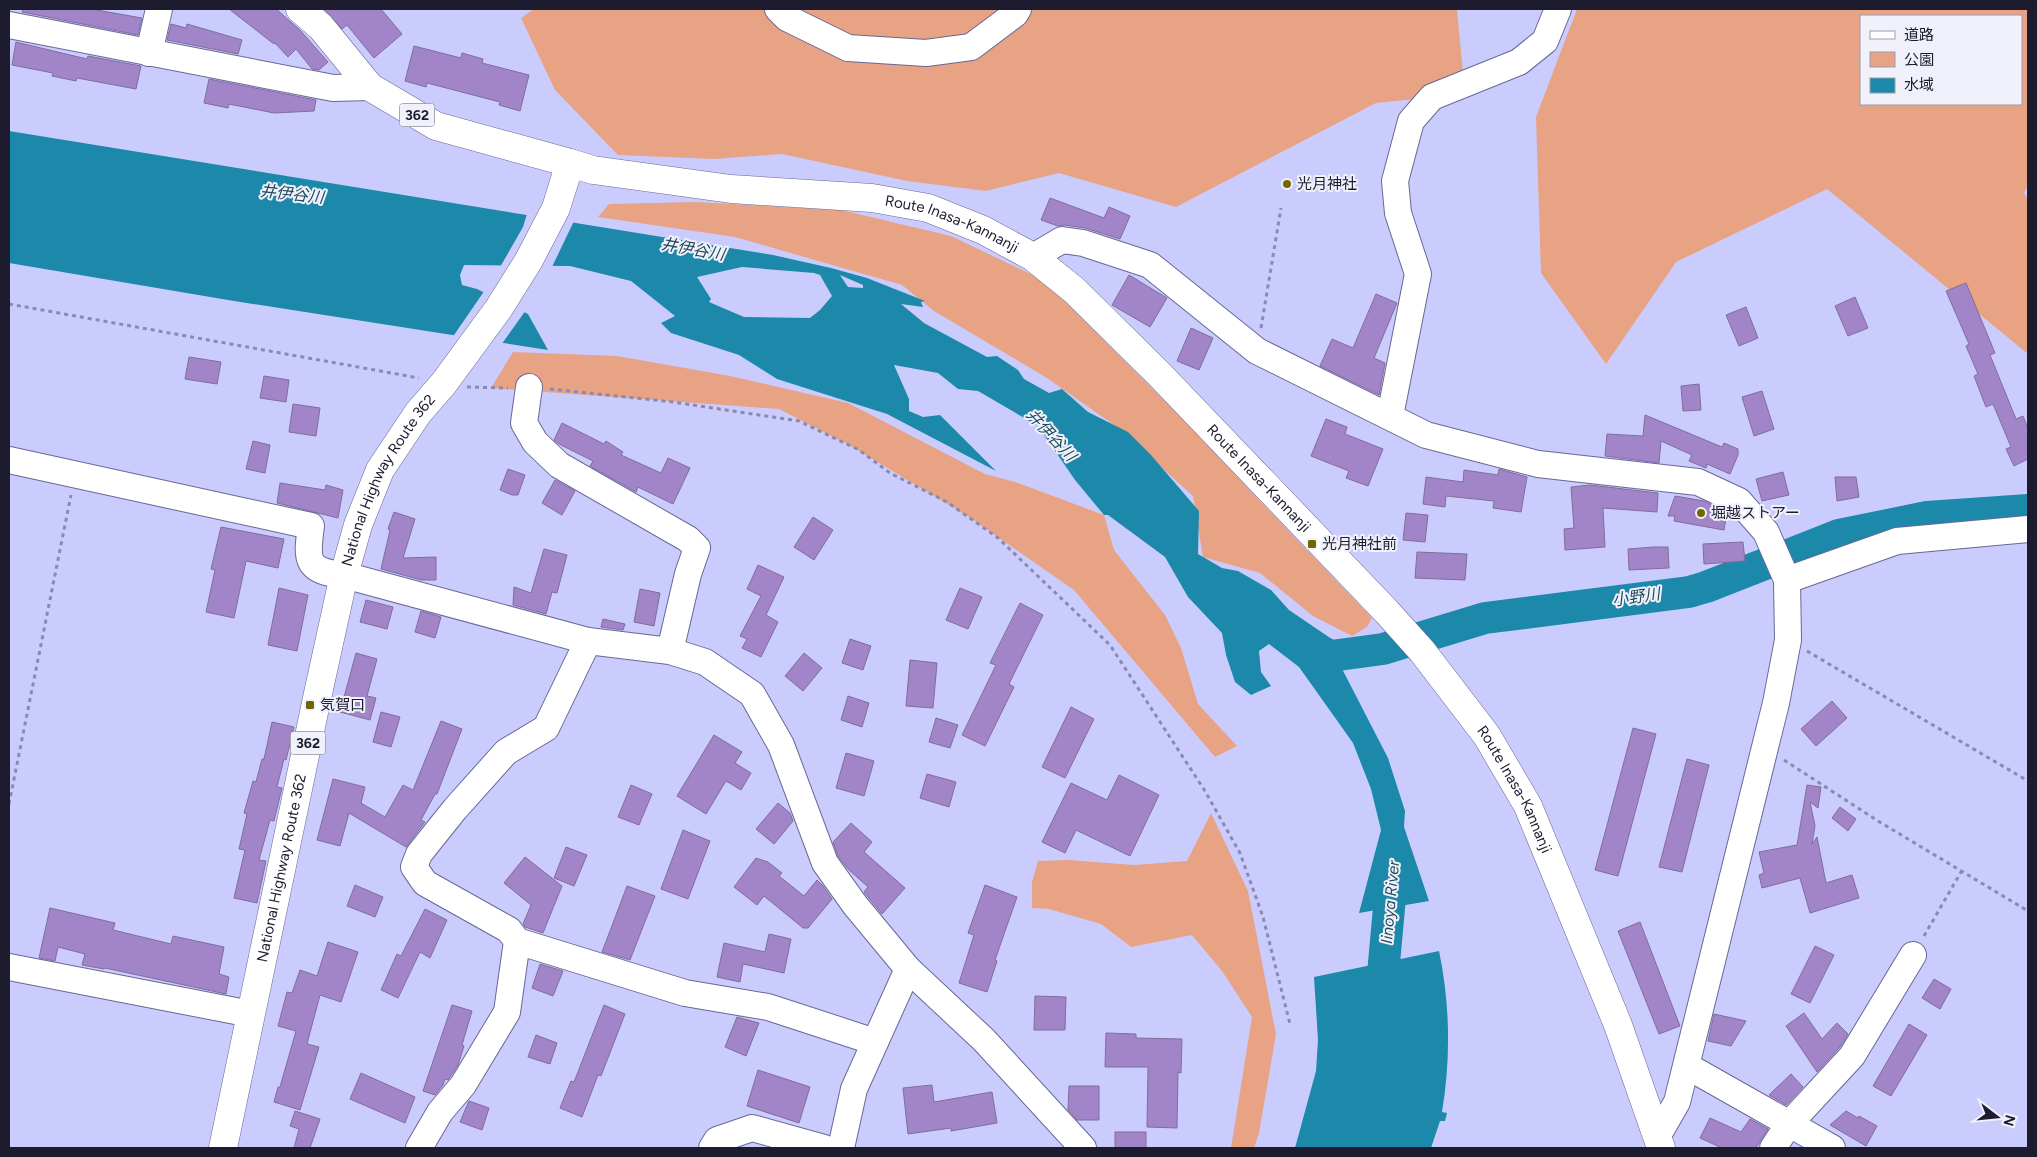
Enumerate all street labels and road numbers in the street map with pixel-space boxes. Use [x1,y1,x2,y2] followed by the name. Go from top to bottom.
[400,104,434,126] road number: 362
[884,191,1022,257] street label: Route Inasa-Kannanji
[338,391,439,568] street label: National Highway Route 362
[1203,421,1314,536] street label: Route Inasa-Kannanji
[1473,722,1555,856] street label: Route Inasa-Kannanji
[290,731,326,754] road number: 362
[253,772,310,964] street label: National Highway Route 362

